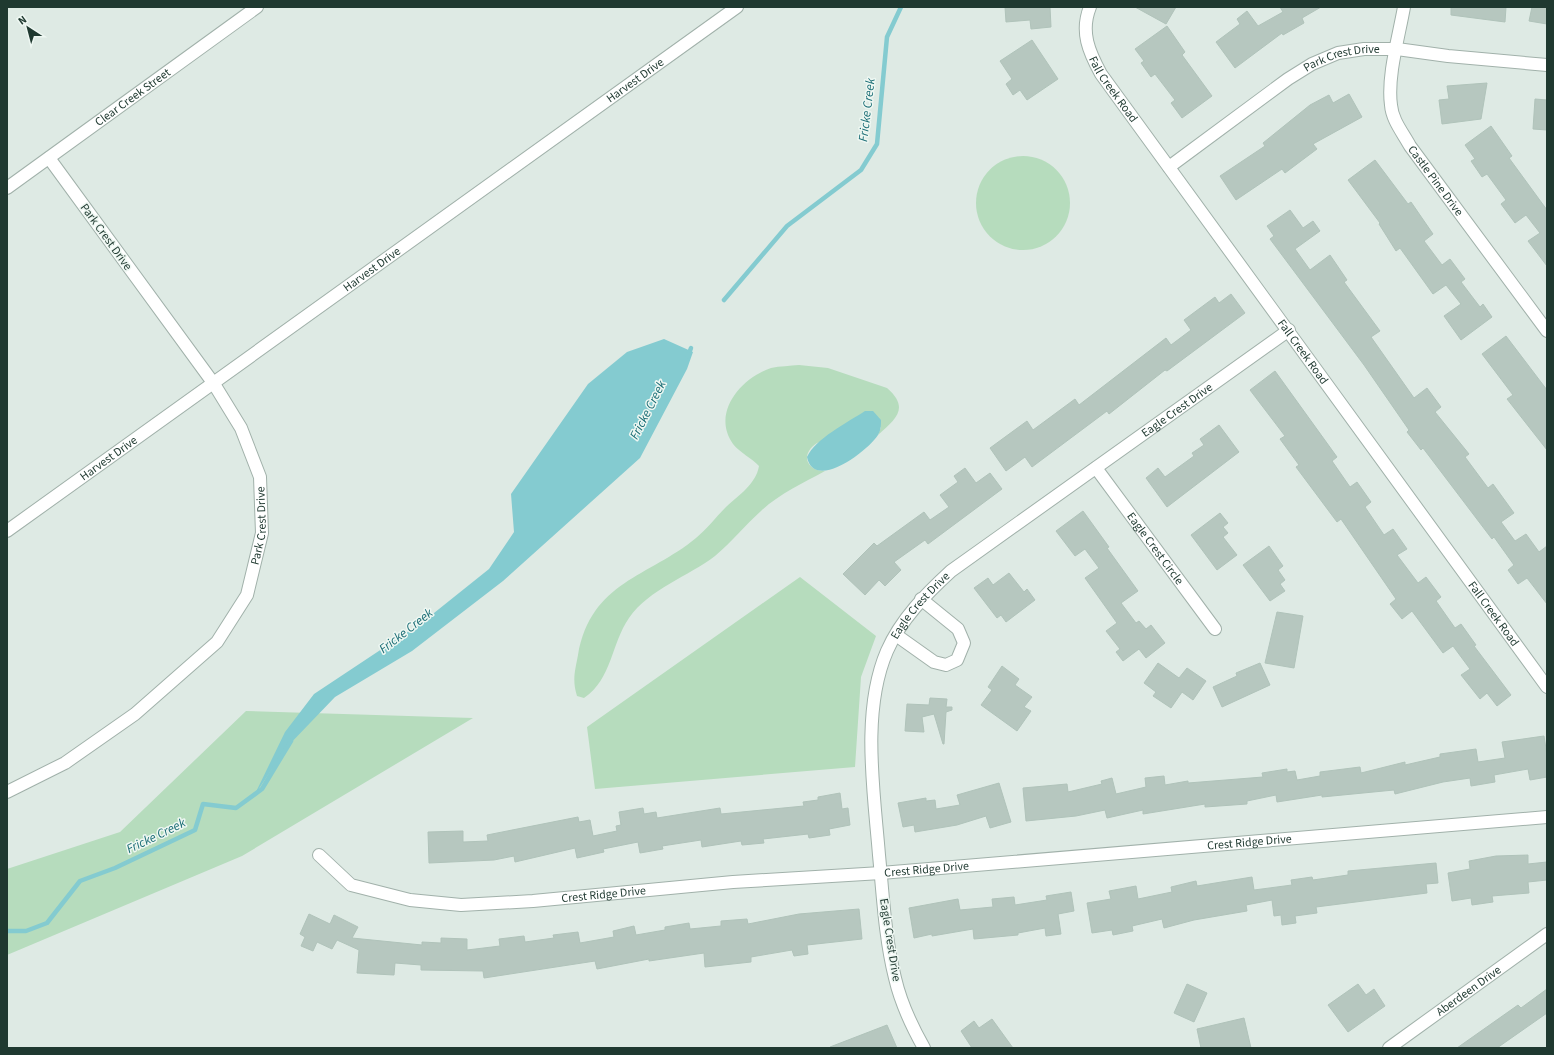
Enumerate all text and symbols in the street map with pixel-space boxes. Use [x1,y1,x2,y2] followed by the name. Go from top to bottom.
[8,8,48,48] north arrow
[15,12,30,29] text: N
[1300,40,1380,76] street label: Park Crest Drive
[1085,53,1142,126] street label: Fall Creek Road
[603,54,667,107] street label: Harvest Drive
[91,64,174,130] street label: Clear Creek Street
[854,76,880,143] water label: Fricke Creek
[1404,142,1468,219] street label: Castle Pine Drive
[76,200,136,274] street label: Park Crest Drive
[340,243,404,296] street label: Harvest Drive
[1274,316,1333,388] street label: Fall Creek Road
[625,377,671,443] water label: Fricke Creek
[1138,379,1216,441] street label: Eagle Crest Drive
[76,432,141,485] street label: Harvest Drive
[246,486,271,567] street label: Park Crest Drive
[1123,509,1188,588] street label: Eagle Crest Circle
[886,568,953,642] street label: Eagle Crest Drive
[1464,578,1523,650] street label: Fall Creek Road
[375,604,437,658] water label: Fricke Creek
[123,814,189,858] water label: Fricke Creek
[1206,830,1292,854] street label: Crest Ridge Drive
[884,857,970,881] street label: Crest Ridge Drive
[561,882,647,907] street label: Crest Ridge Drive
[875,897,905,983] street label: Eagle Crest Drive
[1432,961,1505,1020] street label: Aberdeen Drive

